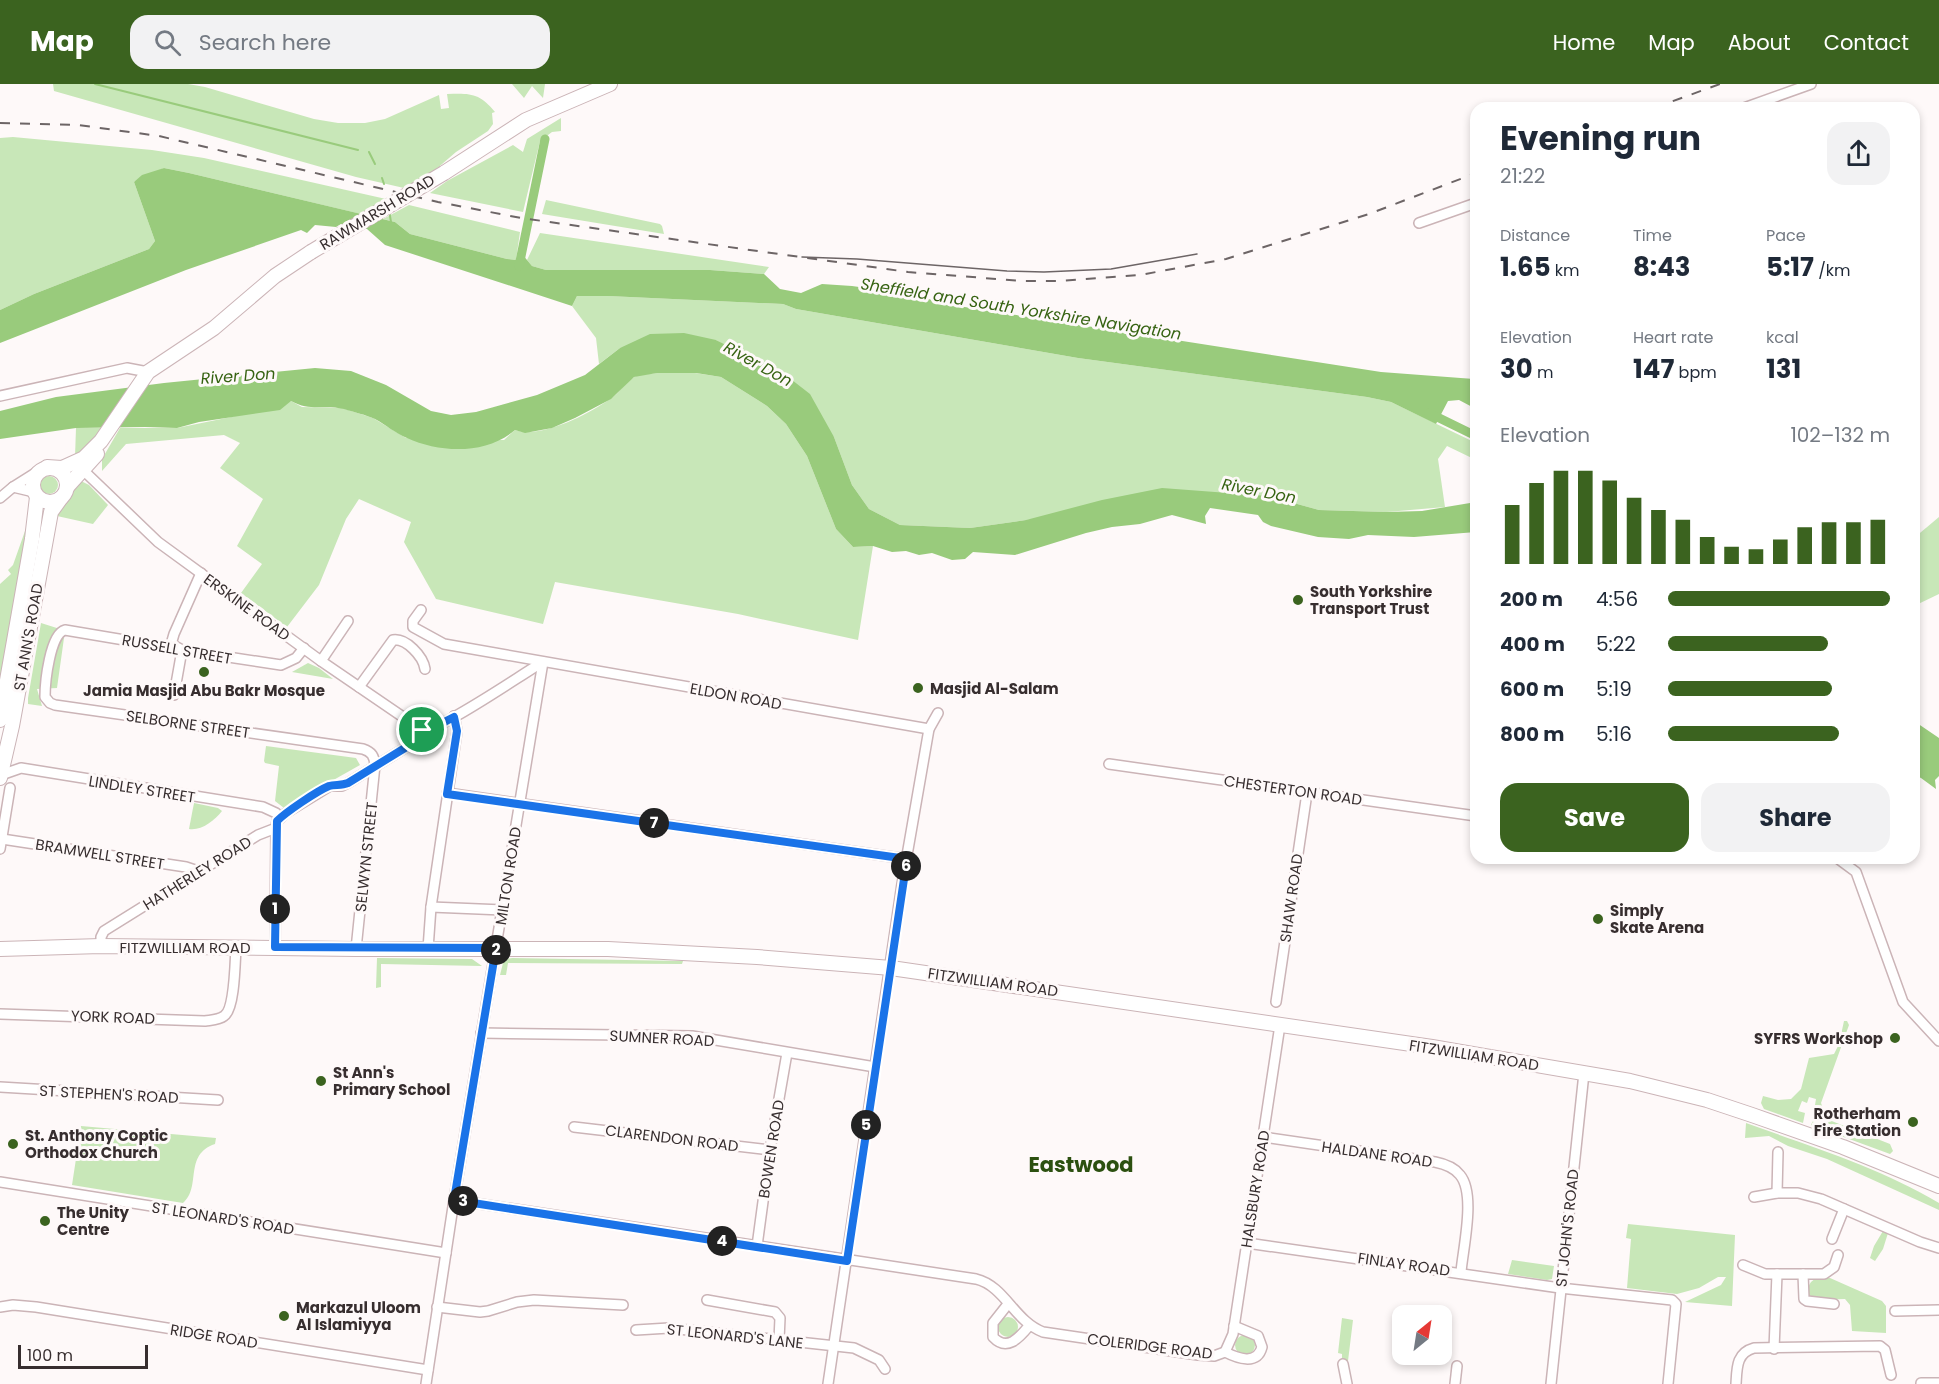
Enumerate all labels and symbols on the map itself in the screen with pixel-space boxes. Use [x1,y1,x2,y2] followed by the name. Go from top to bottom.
[316,169,438,255] street label: RAWMARSH ROAD
[859,272,1183,346] water label: Sheffield and South Yorkshire Navigation
[720,336,796,392] water label: River Don
[200,362,276,390] water label: River Don
[1220,473,1298,509] water label: River Don
[199,568,295,646] street label: ERSKINE ROAD
[1310,581,1432,619] place label: South Yorkshire Transport Trust
[8,582,48,692] street label: ST ANN'S ROAD
[1291,593,1305,607] marker: South Yorkshire Transport Trust
[120,629,234,669] street label: RUSSELL STREET
[197,665,211,679] marker: Jamia Masjid Abu Bakr Mosque
[689,678,783,714] street label: ELDON ROAD
[930,678,1059,699] place label: Masjid Al-Salam
[83,680,325,701] place label: Jamia Masjid Abu Bakr Mosque
[911,681,925,695] marker: Masjid Al-Salam
[396,704,447,755] pin
[125,705,251,743] street label: SELBORNE STREET
[87,770,197,808] street label: LINDLEY STREET
[1222,770,1364,810] street label: CHESTERTON ROAD
[350,801,382,913] street label: SELWYN STREET
[639,808,669,838] pin: 7
[490,825,526,927] street label: MILTON ROAD
[139,831,255,915] street label: HATHERLEY ROAD
[34,833,166,875] street label: BRAMWELL STREET
[891,851,921,881] pin: 6
[1274,852,1308,944] street label: SHAW ROAD
[260,894,290,924] pin: 1
[1610,900,1704,938] place label: Simply Skate Arena
[1591,912,1605,926] marker: Simply Skate Arena
[481,935,511,965] pin: 2
[119,937,251,958] street label: FITZWILLIAM ROAD
[927,962,1059,1002] street label: FITZWILLIAM ROAD
[71,1005,155,1029] street label: YORK ROAD
[609,1025,715,1051] street label: SUMNER ROAD
[1754,1028,1883,1049] place label: SYFRS Workshop
[1888,1031,1902,1045] marker: SYFRS Workshop
[1408,1034,1540,1076] street label: FITZWILLIAM ROAD
[333,1062,450,1100] place label: St Ann's Primary School
[314,1074,328,1088] marker: St Ann's Primary School
[39,1080,179,1108] street label: ST STEPHEN'S ROAD
[753,1098,789,1200] street label: BOWEN ROAD
[1814,1103,1901,1141] place label: Rotherham Fire Station
[851,1110,881,1140] pin: 5
[1906,1115,1920,1129] marker: Rotherham Fire Station
[604,1119,740,1157] street label: CLARENDON ROAD
[25,1125,168,1163] place label: St. Anthony Coptic Orthodox Church
[1235,1129,1275,1249] street label: HALSBURY ROAD
[1320,1136,1434,1172] street label: HALDANE ROAD
[6,1137,20,1151] marker: St. Anthony Coptic Orthodox Church
[1028,1150,1134,1179] district label: Eastwood
[1550,1168,1584,1288] street label: ST JOHN'S ROAD
[448,1186,478,1216] pin: 3
[150,1196,296,1240] street label: ST LEONARD'S ROAD
[57,1202,130,1240] place label: The Unity Centre
[38,1214,52,1228] marker: The Unity Centre
[707,1226,737,1256] pin: 4
[1357,1247,1451,1281] street label: FINLAY ROAD
[296,1297,421,1335] place label: Markazul Uloom Al Islamiyya
[1392,1305,1452,1365] north arrow
[277,1309,291,1323] marker: Markazul Uloom Al Islamiyya
[666,1318,804,1354] street label: ST LEONARD'S LANE
[169,1319,259,1353] street label: RIDGE ROAD
[1086,1328,1214,1364] street label: COLERIDGE ROAD
[18,1342,148,1370] scale bar

